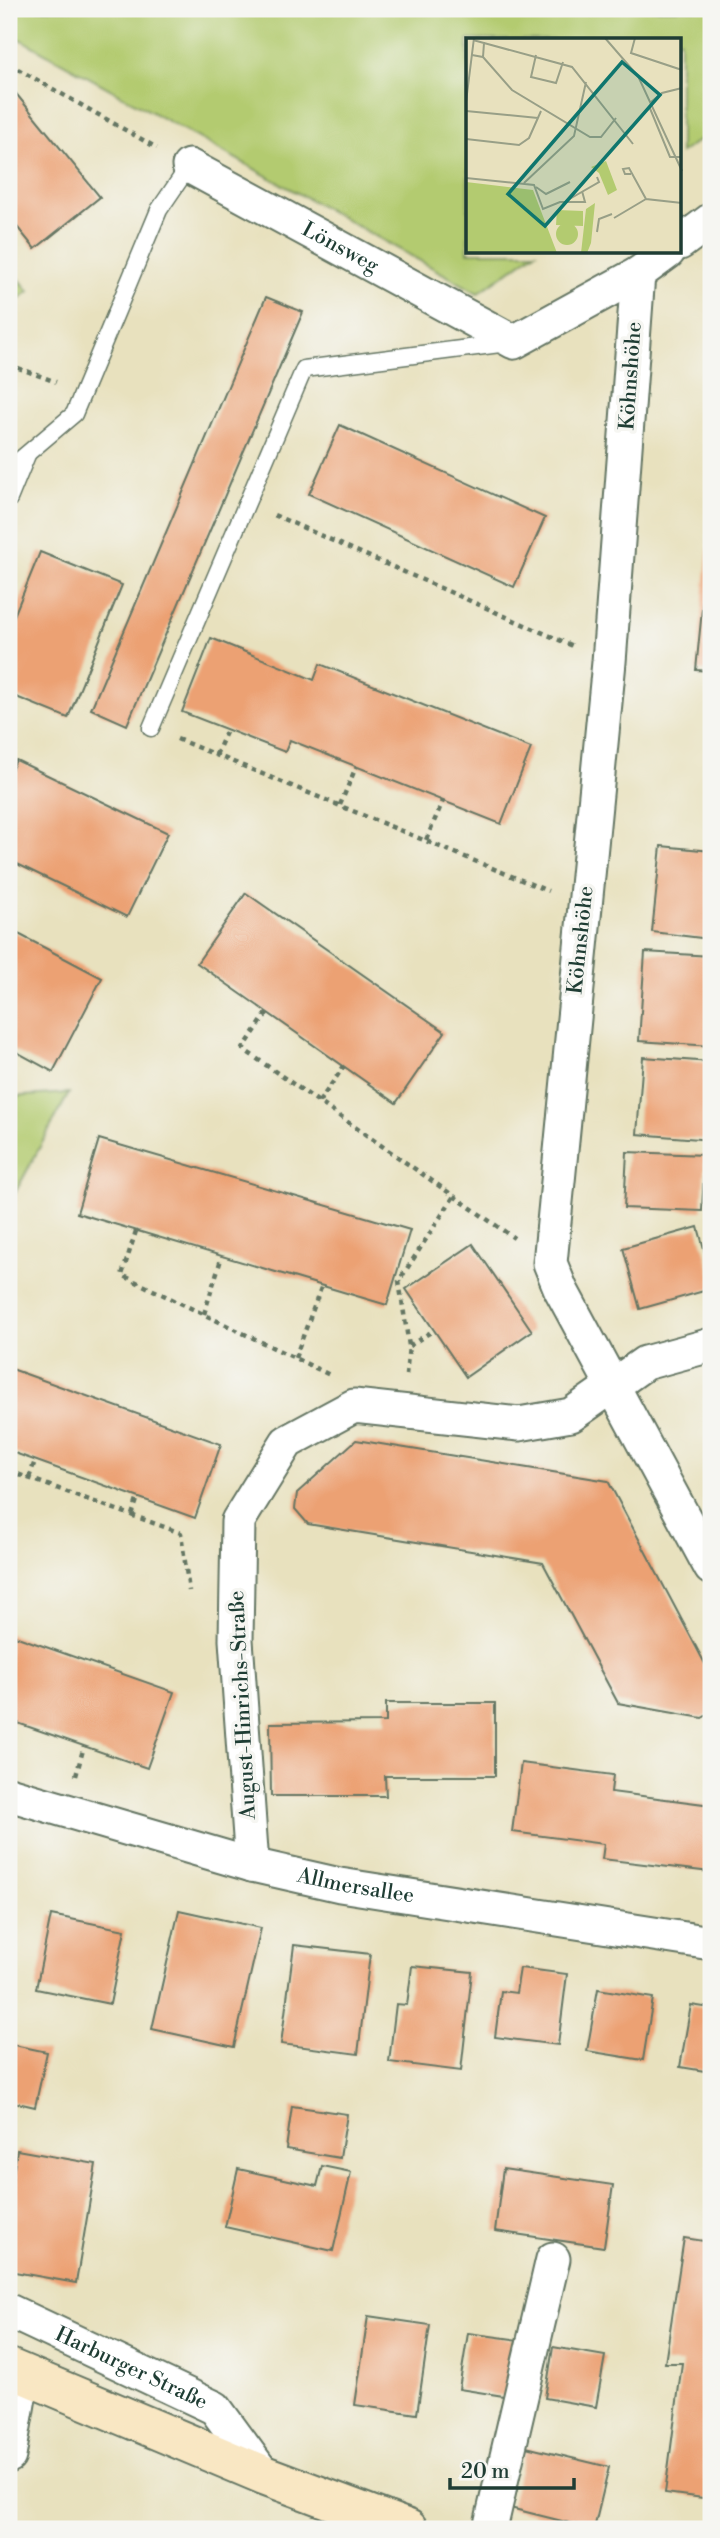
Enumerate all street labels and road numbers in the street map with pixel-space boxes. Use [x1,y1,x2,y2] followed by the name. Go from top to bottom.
[297,217,383,279] street label: Lönsweg
[614,321,648,431] street label: Köhnshöhe
[562,885,600,995] street label: Köhnshöhe
[224,1590,262,1821] street label: August-Hinrichs-Straße
[294,1862,416,1909] street label: Allmersallee
[51,2322,212,2416] street label: Harburger Straße

